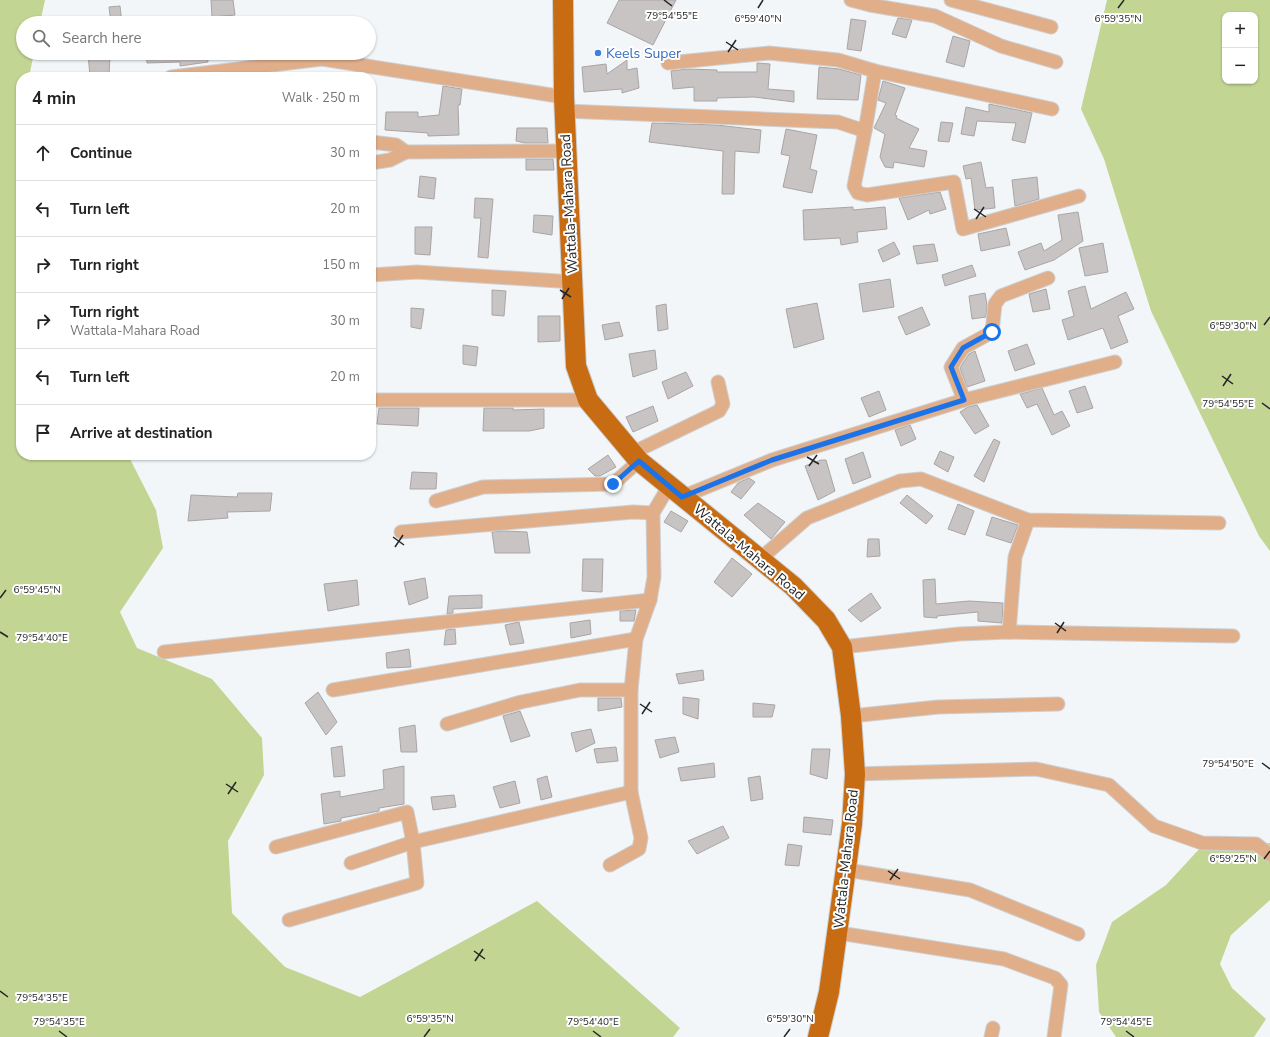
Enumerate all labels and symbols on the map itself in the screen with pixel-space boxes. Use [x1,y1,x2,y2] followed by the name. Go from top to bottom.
[646,9,698,23] text: 79°54'55"E
[734,12,782,26] text: 6°59'40"N
[1094,12,1142,26] text: 6°59'35"N
[606,44,681,63] place label: Keels Super
[593,48,603,58] marker: Keels Super
[556,134,582,274] street label: Wattala-Mahara Road
[1209,319,1257,333] text: 6°59'30"N
[983,323,1001,341] route start
[1202,397,1254,411] text: 79°54'55"E
[604,475,622,493] route end
[689,500,809,604] street label: Wattala-Mahara Road
[13,583,61,597] text: 6°59'45"N
[16,631,68,645] text: 79°54'40"E
[1202,757,1254,771] text: 79°54'50"E
[829,788,863,930] street label: Wattala-Mahara Road
[1209,852,1257,866] text: 6°59'25"N
[16,991,68,1005] text: 79°54'35"E
[406,1012,454,1026] text: 6°59'35"N
[766,1012,814,1026] text: 6°59'30"N
[33,1015,85,1029] text: 79°54'35"E
[567,1015,619,1029] text: 79°54'40"E
[1100,1015,1152,1029] text: 79°54'45"E

